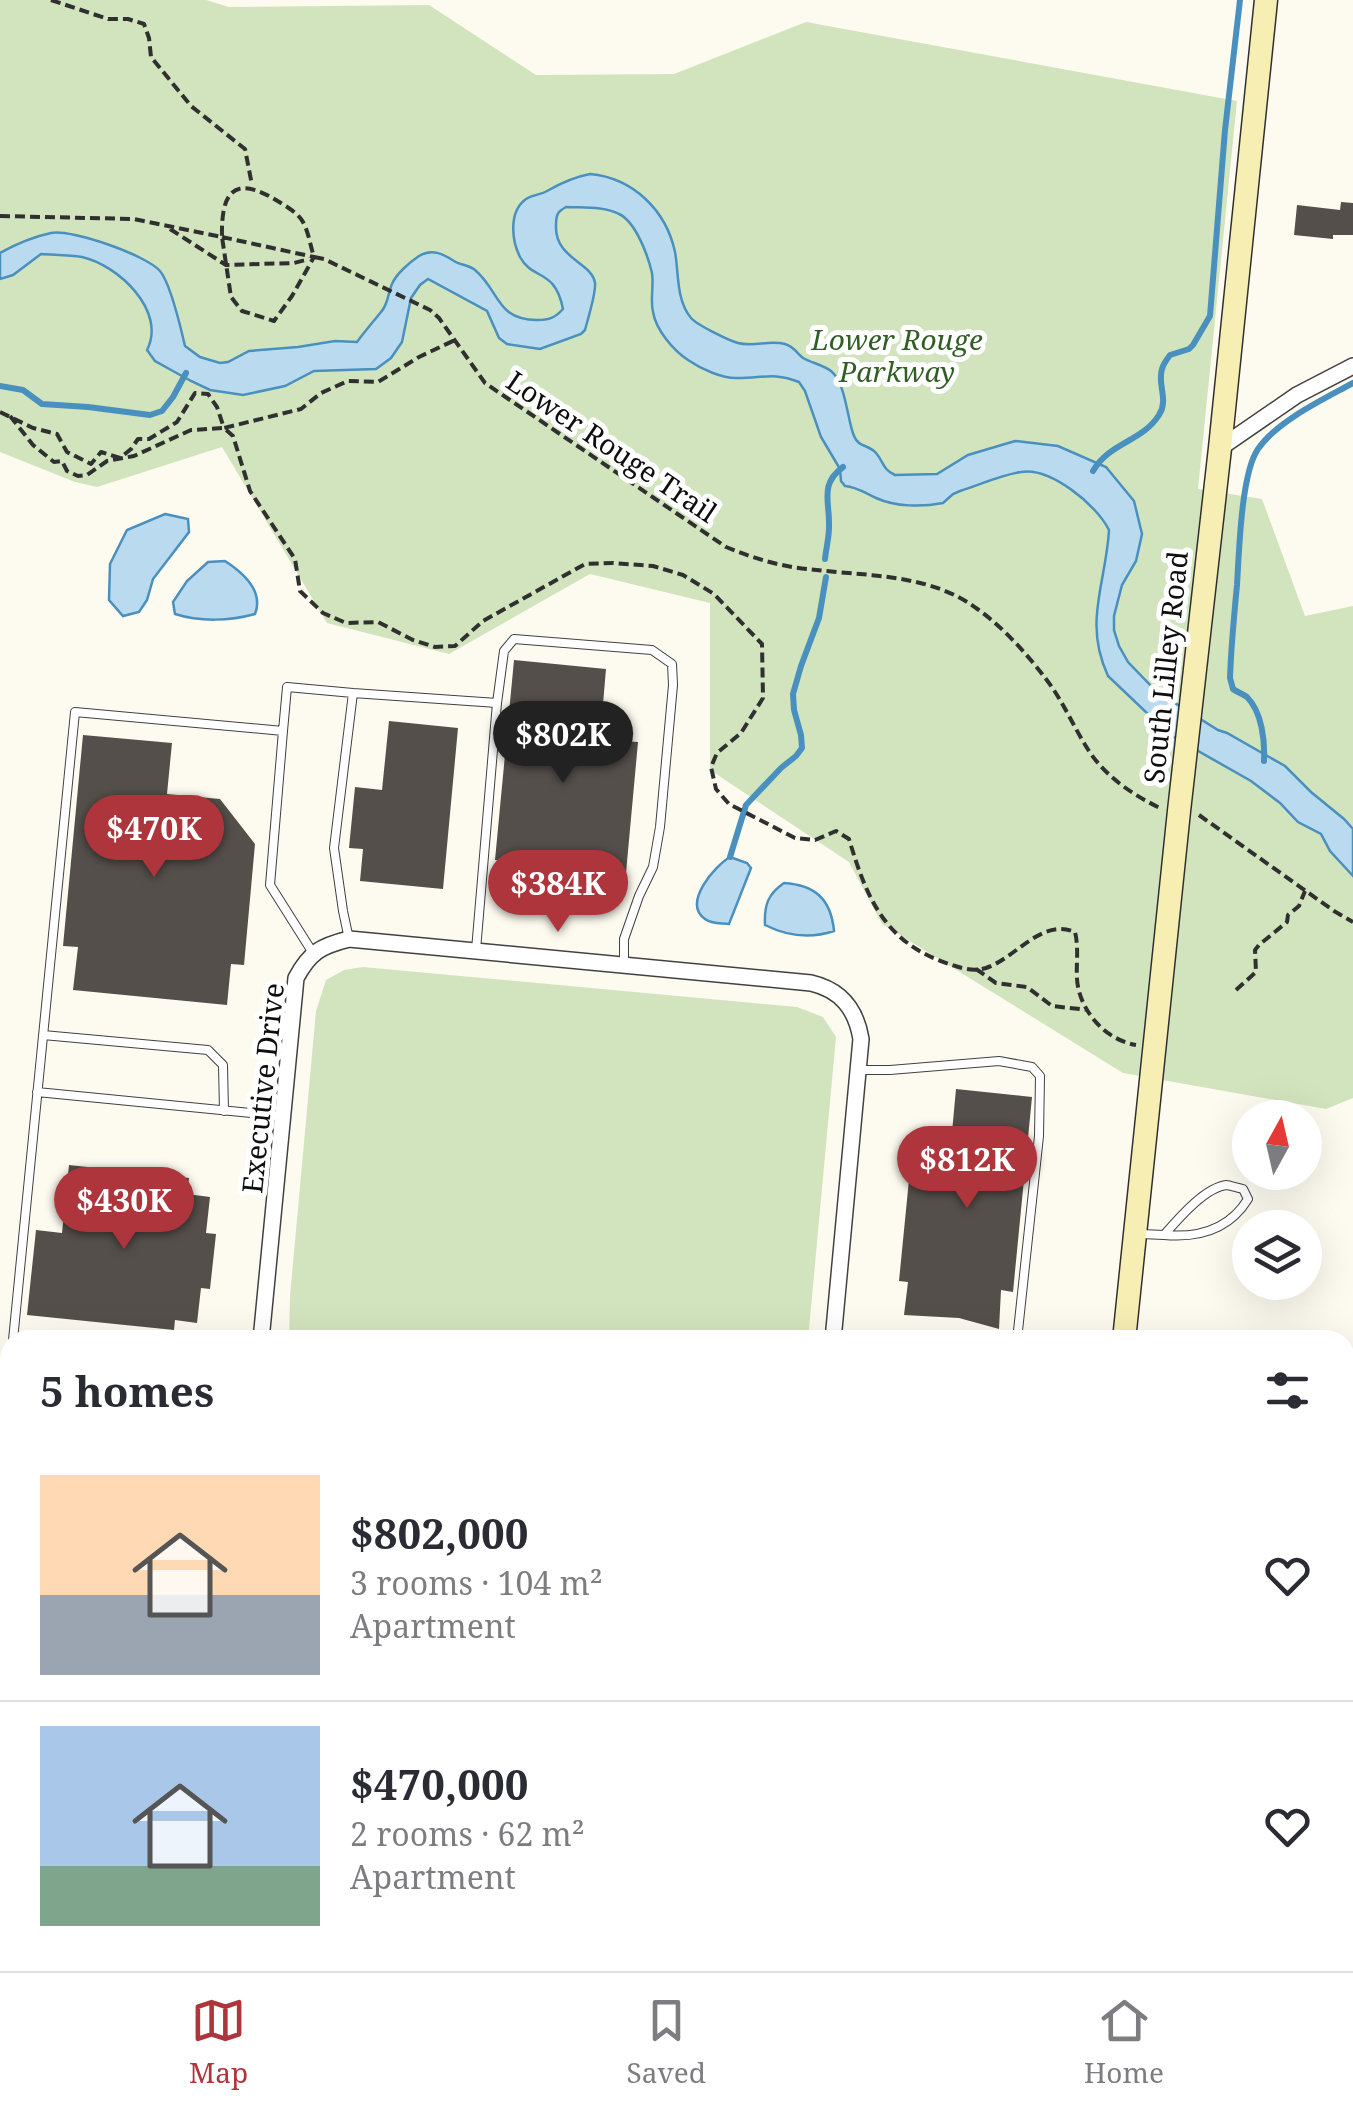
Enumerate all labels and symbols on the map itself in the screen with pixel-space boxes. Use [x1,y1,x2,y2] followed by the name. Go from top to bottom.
[810,320,983,390] park label: Lower Rouge Parkway
[499,361,725,531] street label: Lower Rouge Trail
[1134,549,1196,785] street label: South Lilley Road
[493,701,633,786] pin: $802K
[84,795,224,880] pin: $470K
[488,850,628,935] pin: $384K
[232,981,292,1195] street label: Executive Drive
[1232,1100,1322,1190] north arrow
[897,1126,1037,1211] pin: $812K
[54,1167,194,1252] pin: $430K

